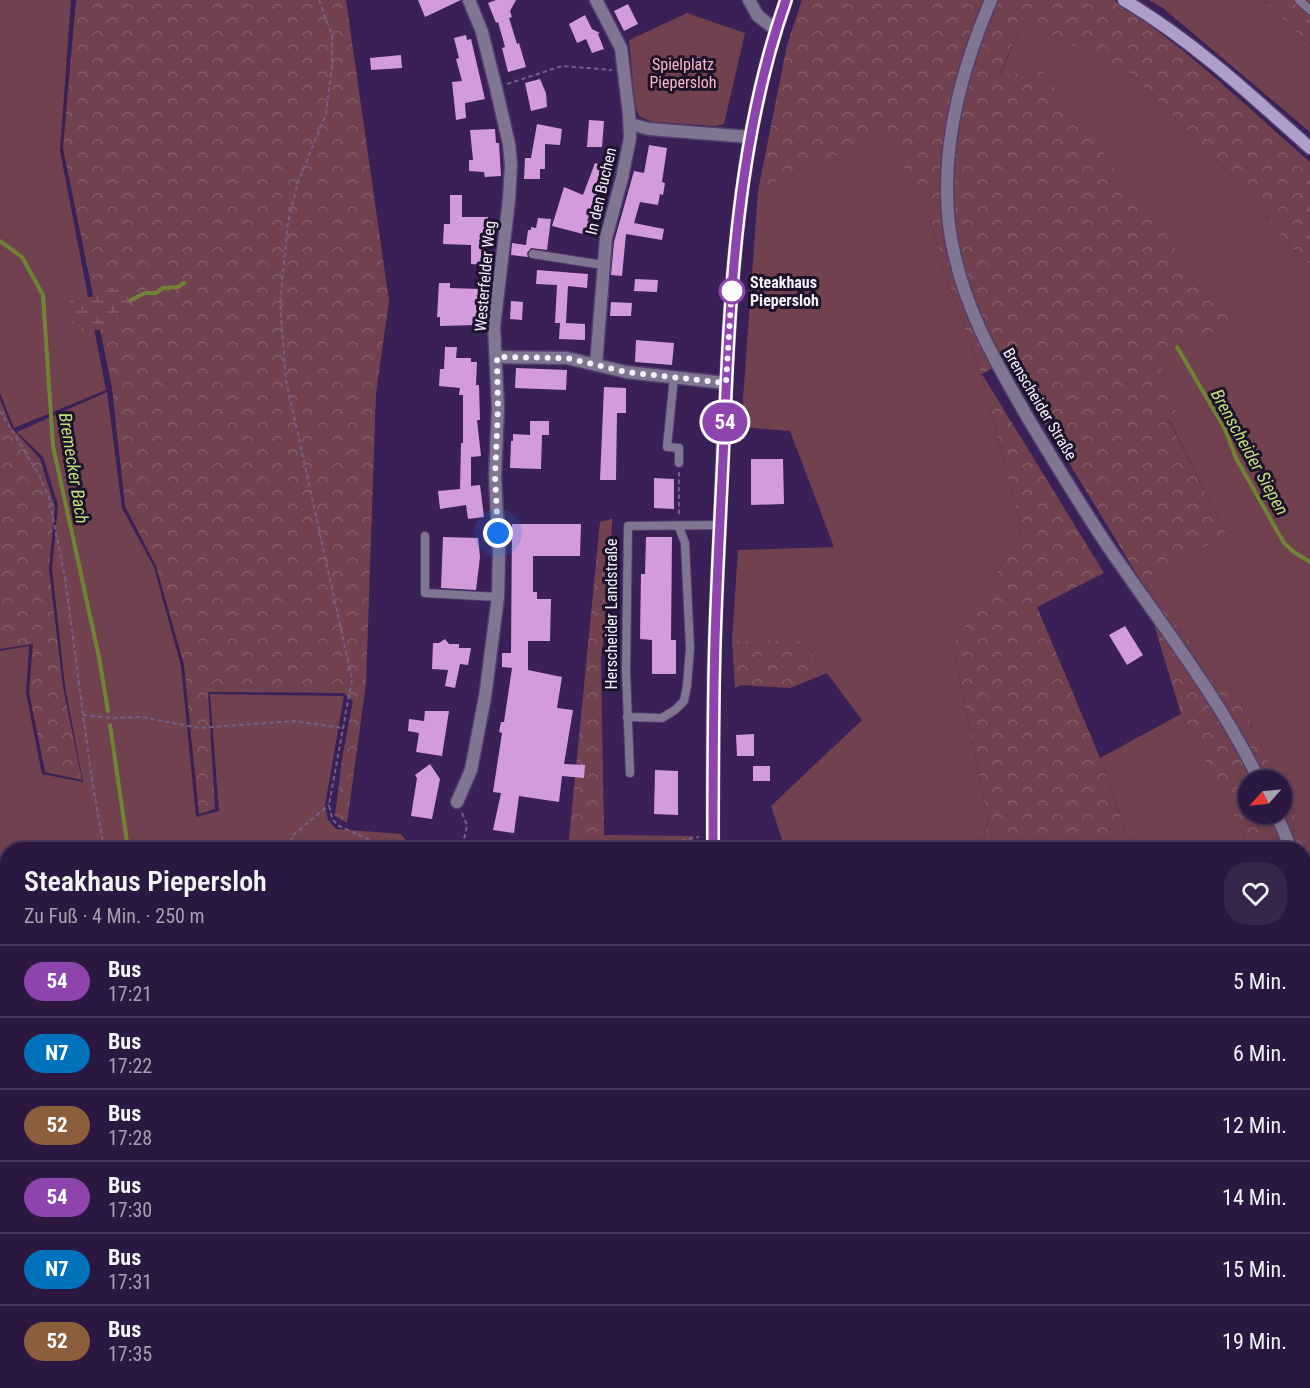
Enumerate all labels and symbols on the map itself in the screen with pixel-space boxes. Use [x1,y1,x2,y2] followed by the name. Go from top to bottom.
[649,55,717,92] park label: Spielplatz Piepersloh
[582,145,620,237] street label: In den Buchen
[471,220,499,332] street label: Westerfelder Weg
[750,273,819,310] place label: Steakhaus Piepersloh
[719,278,745,304] marker: Steakhaus Piepersloh
[999,345,1081,463] street label: Brenscheider Straße
[1207,385,1293,519] water label: Brenscheider Siepen
[698,402,752,442] line badge: 54
[55,411,93,525] water label: Bremecker Bach
[483,518,513,548] your location
[602,539,621,689] street label: Herscheider Landstraße
[1238,770,1292,824] north arrow

